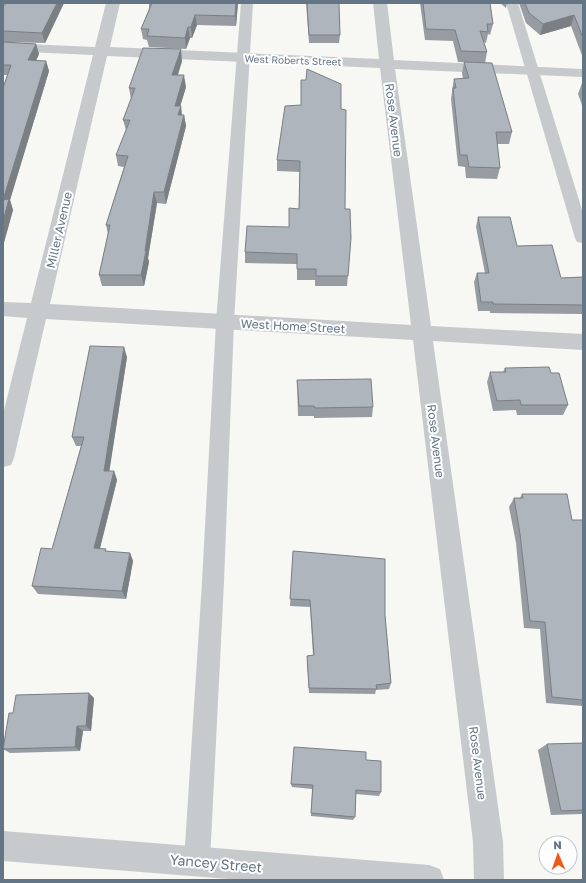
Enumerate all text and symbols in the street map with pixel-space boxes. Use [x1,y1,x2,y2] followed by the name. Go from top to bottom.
[244,52,342,68] street label: West Roberts Street
[382,82,406,158] street label: Rose Avenue
[43,190,75,270] street label: Miller Avenue
[240,316,346,336] street label: West Home Street
[424,403,448,479] street label: Rose Avenue
[466,725,490,801] street label: Rose Avenue
[538,835,578,875] north arrow
[553,838,562,851] text: N
[169,850,263,876] street label: Yancey Street

